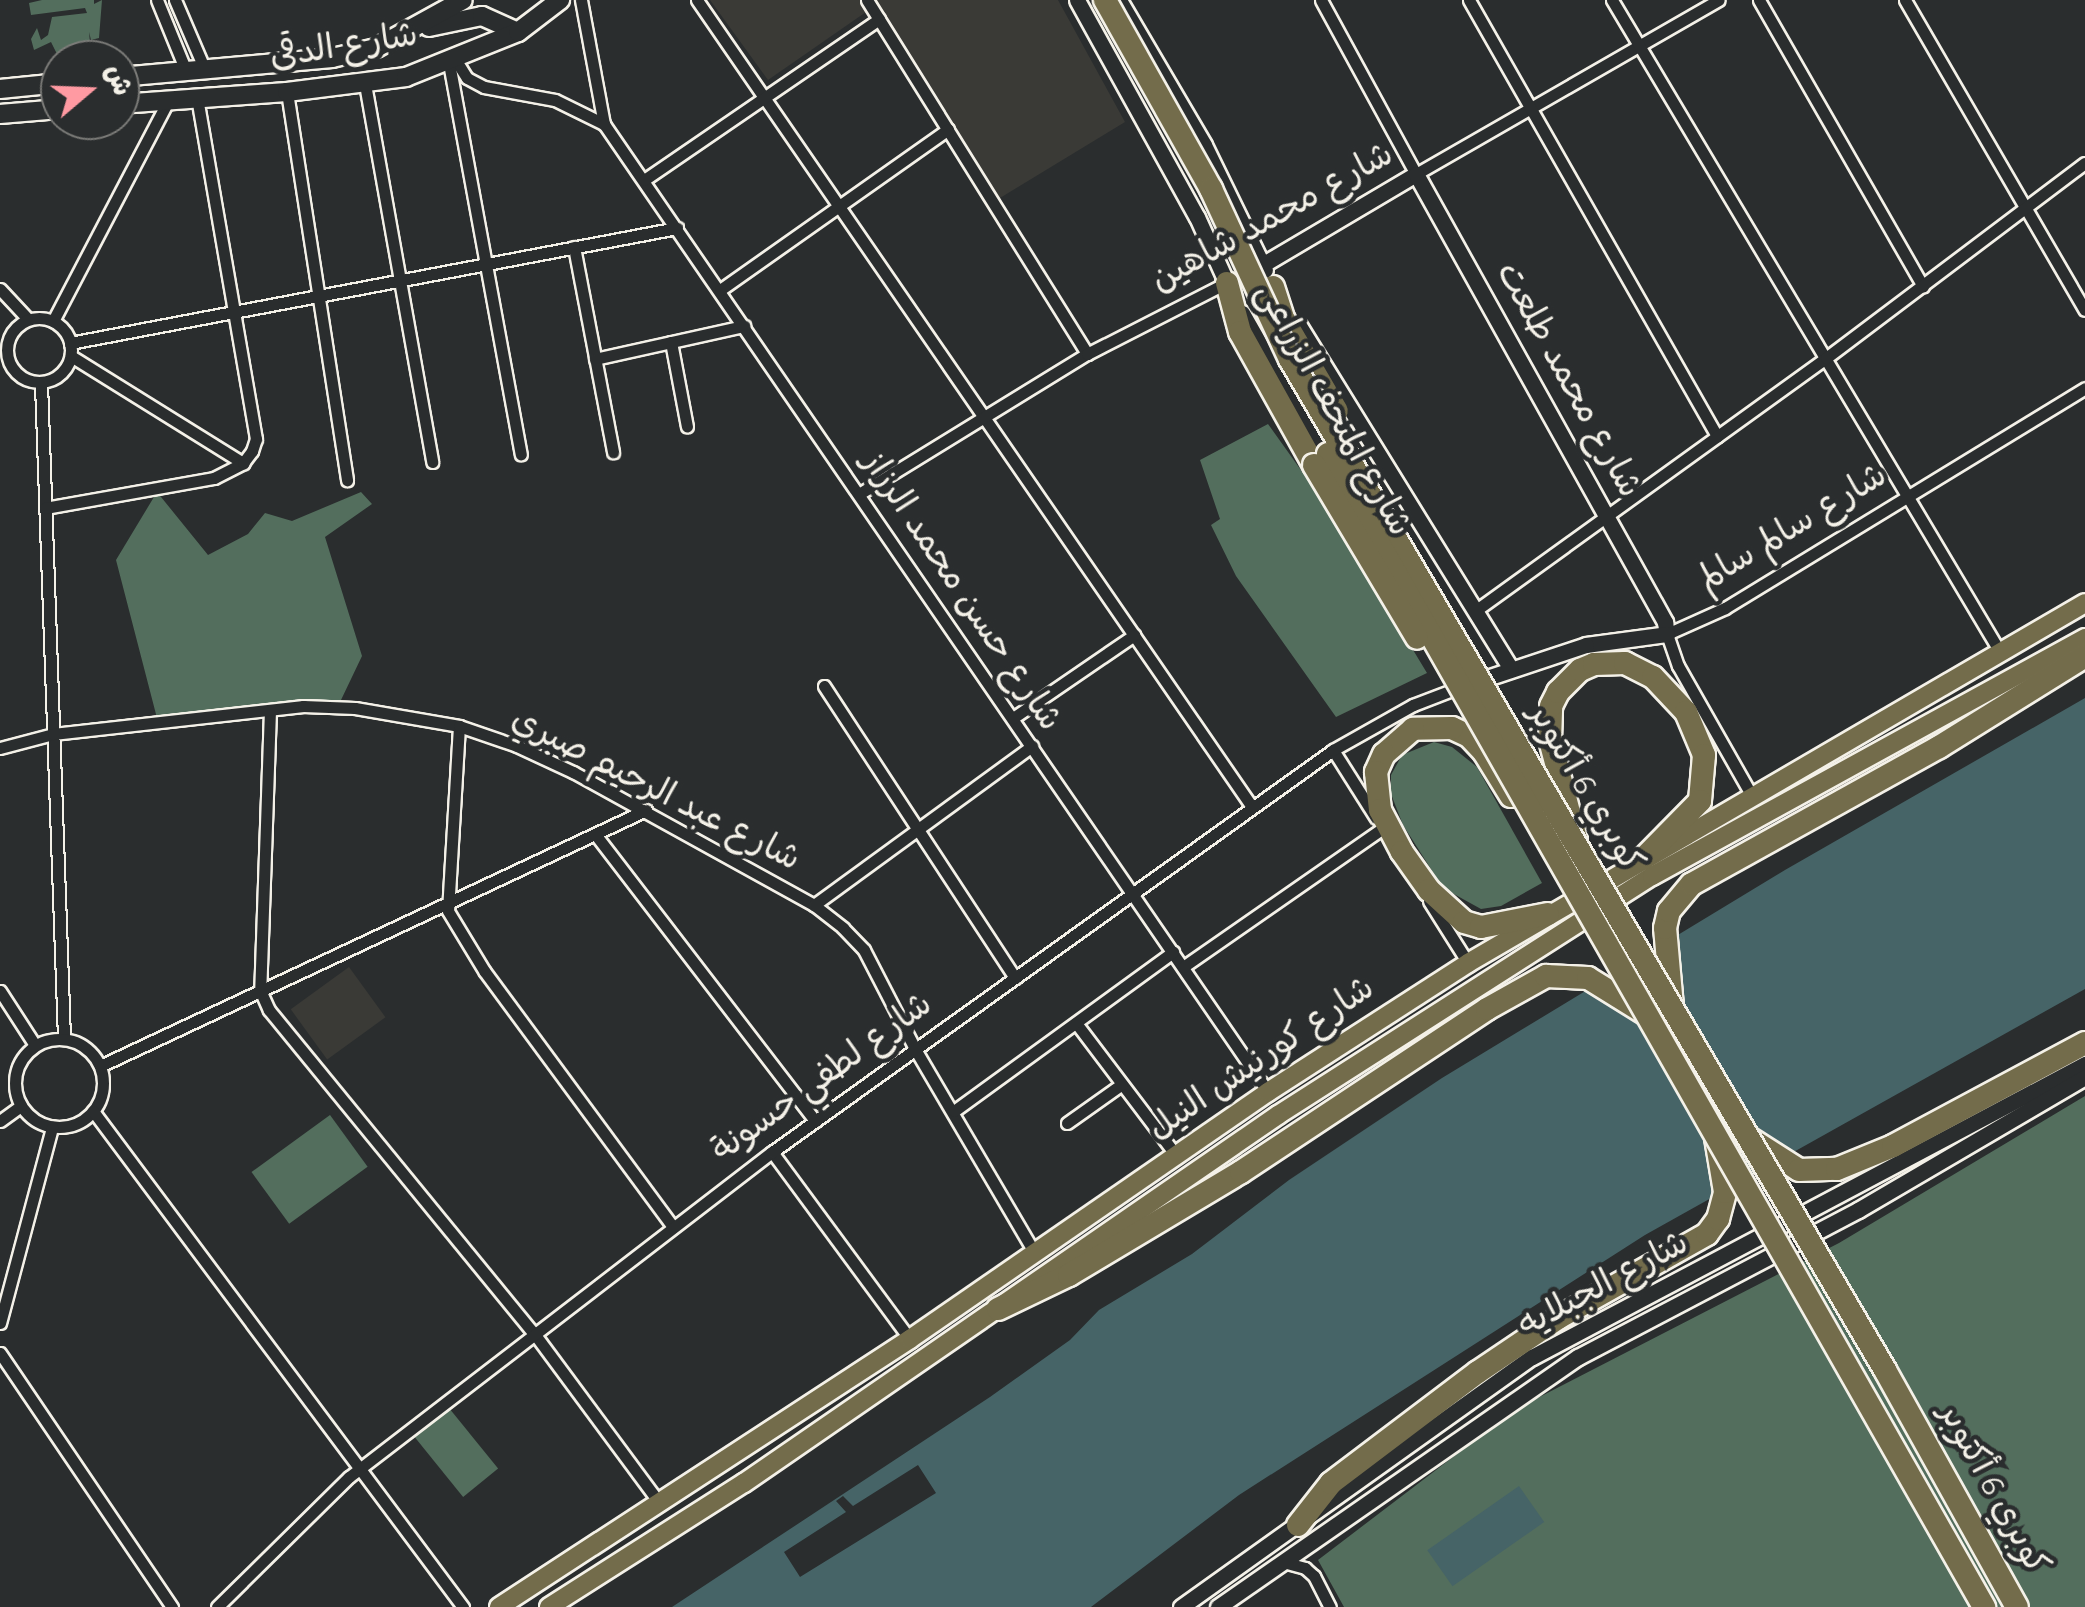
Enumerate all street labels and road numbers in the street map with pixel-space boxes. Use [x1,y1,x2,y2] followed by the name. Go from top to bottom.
[267,16,421,80] street label: شارع الدقى
[1144,135,1402,303] street label: شارع محمد شاهين
[1485,256,1649,506] street label: شارع محمد طلعت
[1245,276,1419,544] street label: شارع المتحف الزراعى
[851,444,1069,740] street label: شارع حسن محمد الرزاز
[1691,456,1895,602] street label: شارع سالم سالم
[1517,697,1651,881] street label: كوبري 6 أكتوبر
[503,700,807,882] street label: شارع عبد الرحيم صبري
[1141,969,1383,1151] street label: شارع كورنيش النيل
[704,985,942,1173] street label: شارع لطفي حسونة
[1512,1224,1696,1348] street label: شارع الجبلايه
[1928,1397,2056,1583] street label: كوبري 6 أكتوبر

